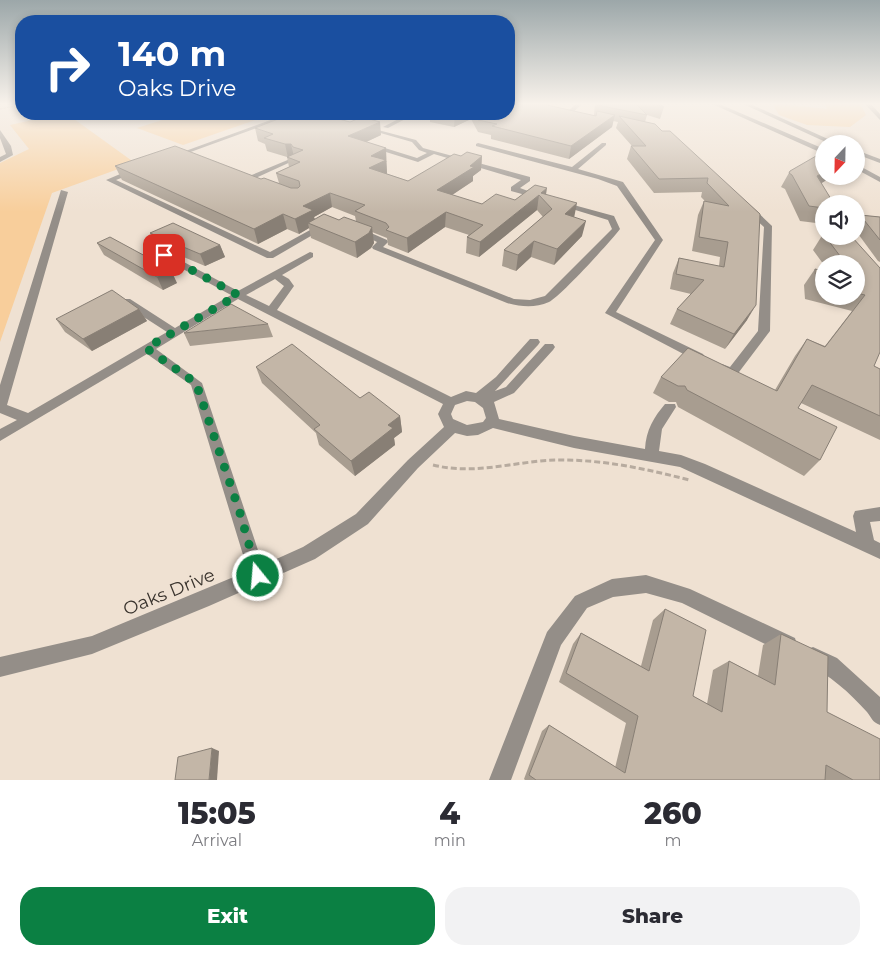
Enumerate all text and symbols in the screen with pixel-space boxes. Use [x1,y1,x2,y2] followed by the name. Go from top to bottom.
[118,32,226,75] text: 140 m
[35,35,100,100] icon: right
[118,75,236,102] text: Oaks Drive
[815,135,865,185] north arrow
[815,135,865,305] map controls
[815,195,865,245] button: sound
[143,234,185,276] pin
[150,241,178,269] icon: arrive
[815,255,865,305] button: layers
[231,549,283,601] position arrow
[120,564,218,620] street label: Oaks Drive
[178,795,256,832] text: 15:05
[439,795,460,832] text: 4
[644,795,702,832] text: 260
[192,831,242,850] text: Arrival
[434,831,466,850] text: min
[664,831,681,850] text: m
[20,887,435,945] button: Exit
[445,887,860,945] button: Share

